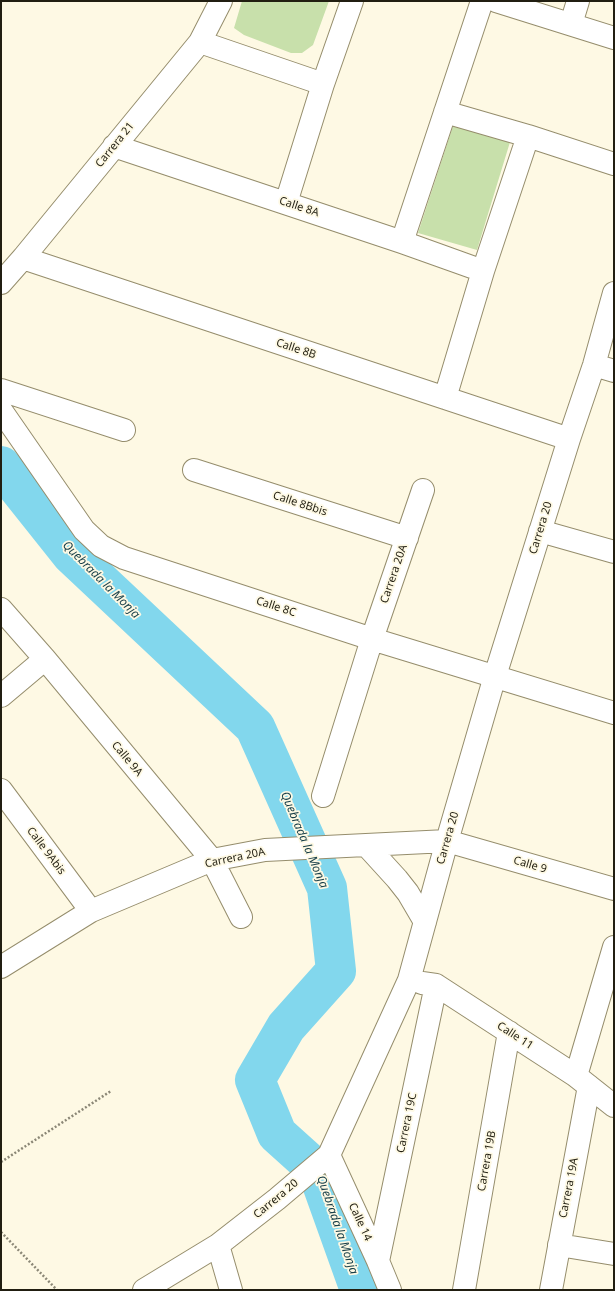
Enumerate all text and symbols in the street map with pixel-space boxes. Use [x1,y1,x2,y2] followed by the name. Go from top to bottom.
[93,120,137,170] street label: Carrera 21
[277,194,321,220] street label: Calle 8A
[274,336,318,362] street label: Calle 8B
[271,489,329,519] street label: Calle 8Bbis
[527,500,555,556] street label: Carrera 20
[59,538,143,622] water label: Quebrada la Monja
[378,543,410,605] street label: Carrera 20A
[254,594,298,620] street label: Calle 8C
[109,739,145,779] street label: Calle 9A
[277,790,331,890] water label: Quebrada la Monja
[434,810,462,866] street label: Carrera 20
[24,825,68,877] street label: Calle 9Abis
[204,845,266,871] street label: Carrera 20A
[512,854,548,876] street label: Calle 9
[494,1019,536,1053] street label: Calle 11
[394,1092,420,1154] street label: Carrera 19C
[475,1130,499,1192] street label: Carrera 19B
[557,1157,581,1219] street label: Carrera 19A
[313,1174,361,1276] water label: Quebrada la Monja
[251,1177,301,1221] street label: Carrera 20
[345,1201,375,1243] street label: Calle 14

